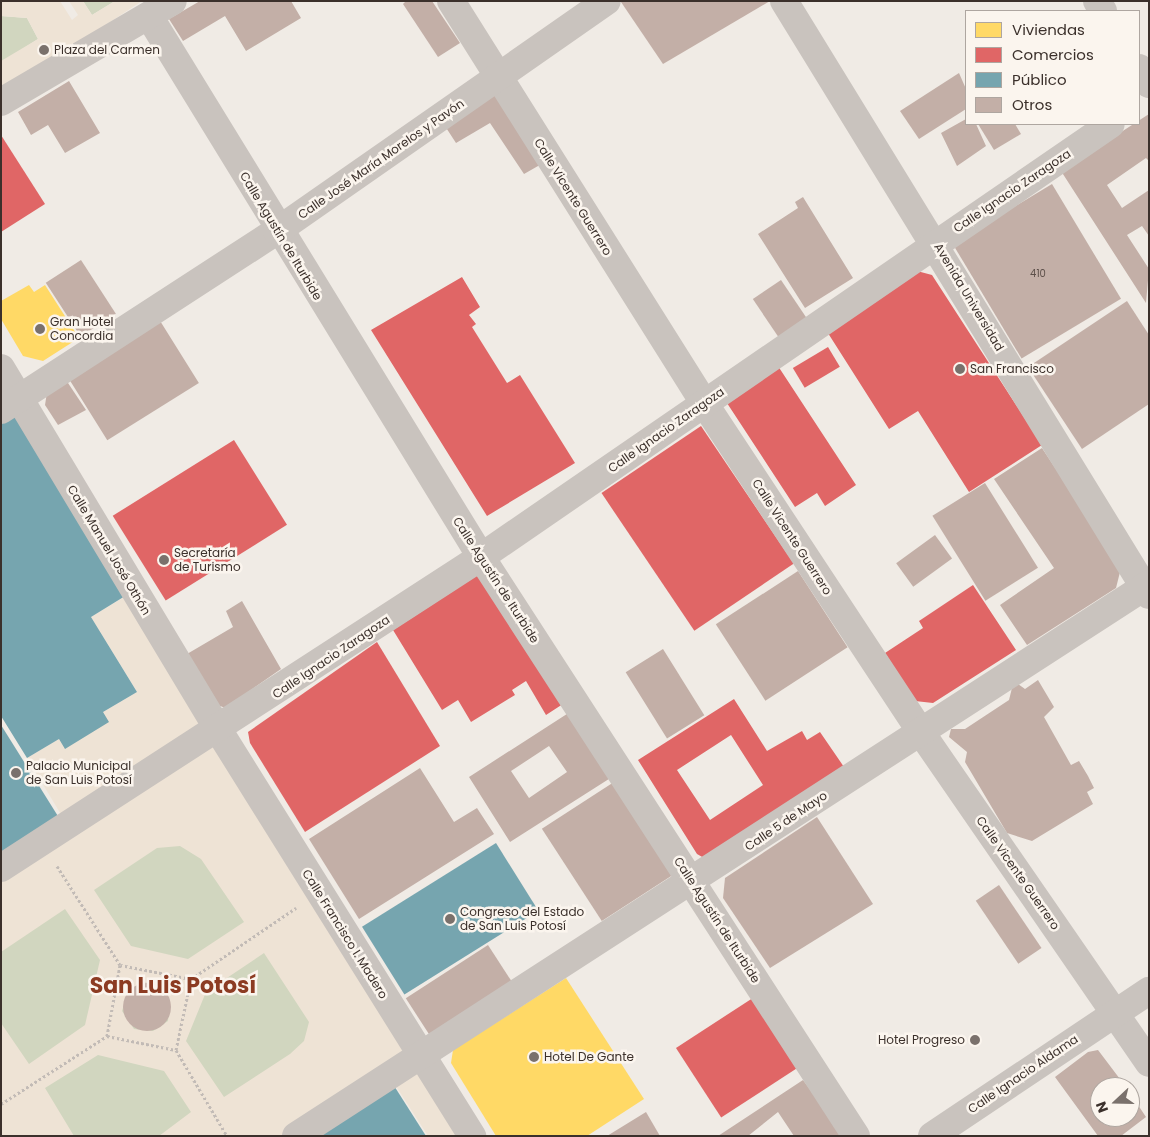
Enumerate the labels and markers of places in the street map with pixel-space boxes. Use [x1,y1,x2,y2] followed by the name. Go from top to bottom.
[54,43,160,57] place label: Plaza del Carmen
[38,44,50,56] marker: Plaza del Carmen
[50,315,114,343] place label: Gran Hotel Concordia
[34,323,46,335] marker: Gran Hotel Concordia
[970,362,1054,376] place label: San Francisco
[954,363,966,375] marker: San Francisco
[174,546,241,574] place label: Secretaría de Turismo
[158,554,170,566] marker: Secretaría de Turismo
[26,759,132,787] place label: Palacio Municipal de San Luis Potosí
[10,767,22,779] marker: Palacio Municipal de San Luis Potosí
[460,905,584,933] place label: Congreso del Estado de San Luis Potosí
[444,913,456,925] marker: Congreso del Estado de San Luis Potosí
[878,1033,965,1047] place label: Hotel Progreso
[969,1034,981,1046] marker: Hotel Progreso
[544,1050,634,1064] place label: Hotel De Gante
[528,1051,540,1063] marker: Hotel De Gante

